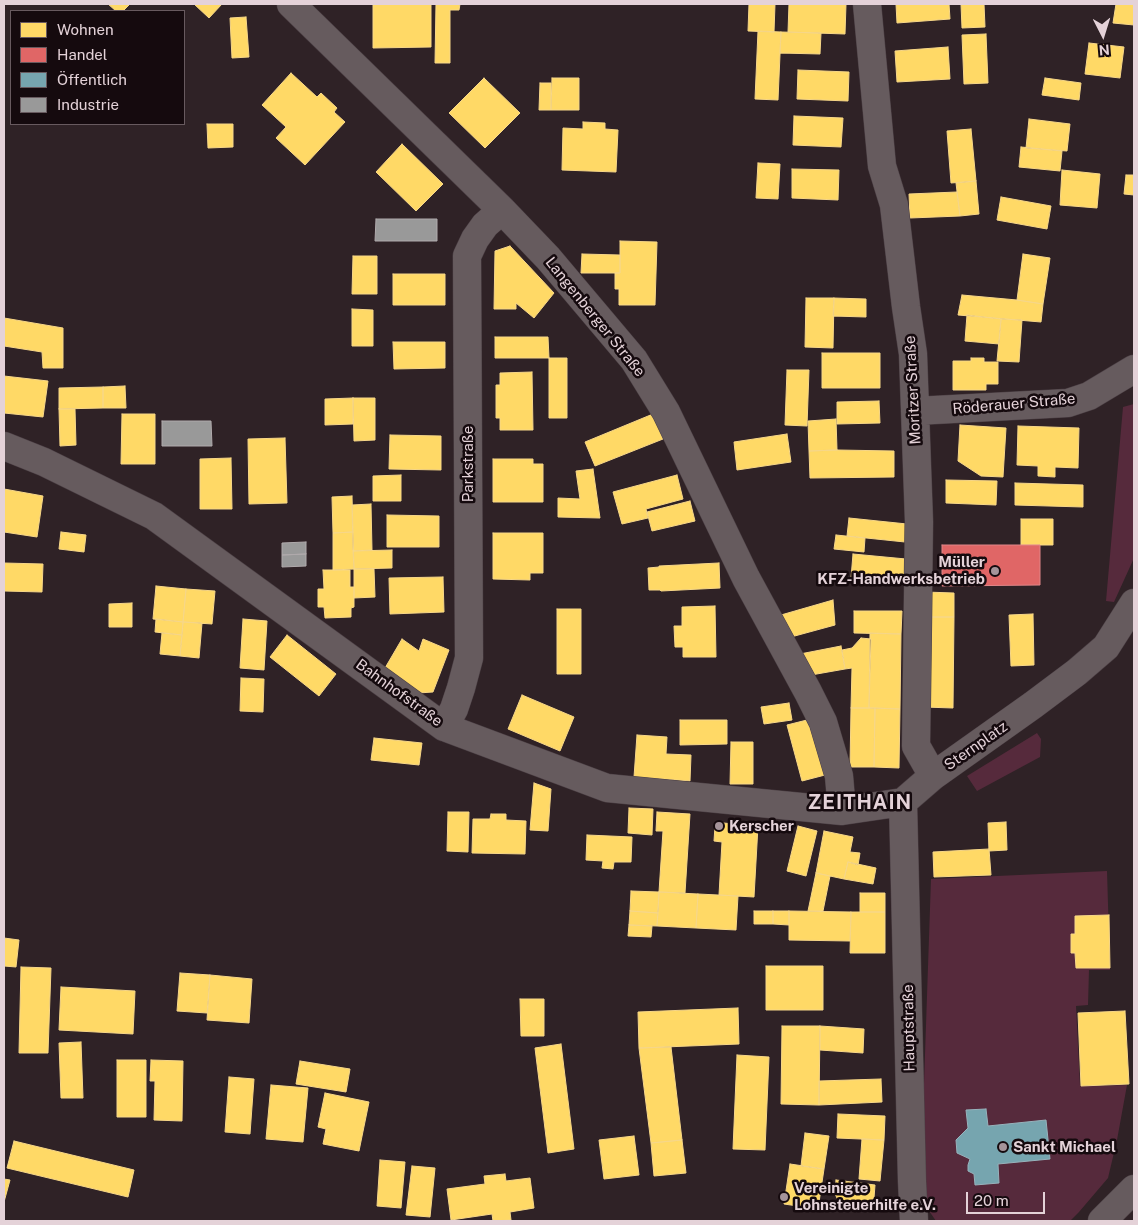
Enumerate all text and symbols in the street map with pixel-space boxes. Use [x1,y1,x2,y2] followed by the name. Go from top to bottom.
[10,10,185,125] legend
[1078,10,1128,60] north arrow
[57,21,114,38] text: Wohnen
[1098,41,1110,58] text: N
[57,46,107,63] text: Handel
[57,71,127,88] text: Öffentlich
[57,96,119,113] text: Industrie
[541,254,649,380] street label: Langenberger Straße
[901,335,925,445] street label: Moritzer Straße
[952,390,1076,418] street label: Röderauer Straße
[459,426,477,502] street label: Parkstraße
[817,553,985,588] place label: Müller KFZ-Handwerksbetrieb
[989,565,1001,577] marker: Müller KFZ-Handwerksbetrieb
[352,656,446,730] street label: Bahnhofstraße
[941,718,1011,774] street label: Sternplatz
[807,791,913,815] district label: ZEITHAIN
[729,817,794,835] place label: Kerscher
[713,820,725,832] marker: Kerscher
[899,984,919,1072] street label: Hauptstraße
[1013,1138,1116,1156] place label: Sankt Michael
[997,1141,1009,1153] marker: Sankt Michael
[794,1179,936,1214] place label: Vereinigte Lohnsteuerhilfe e.V.
[968,1182,1047,1214] scale bar
[778,1191,790,1203] marker: Vereinigte Lohnsteuerhilfe e.V.
[974,1192,1009,1209] text: 20 m

